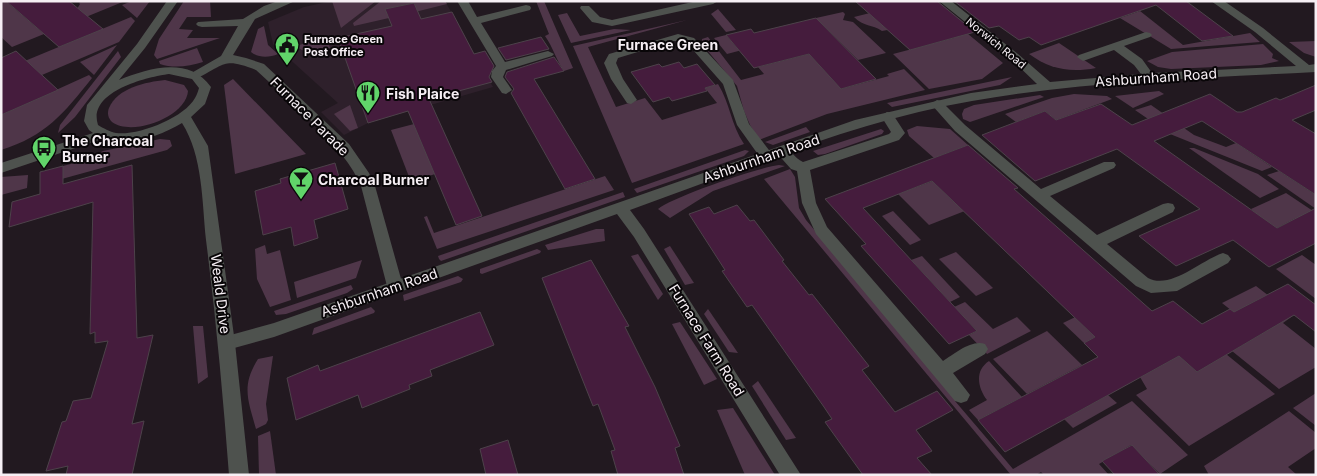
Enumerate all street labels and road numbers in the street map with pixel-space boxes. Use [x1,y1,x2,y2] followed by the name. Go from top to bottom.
[963,15,1029,71] street label: Norwich Road
[1095,64,1217,90] street label: Ashburnham Road
[267,73,353,159] street label: Furnace Parade
[701,130,821,186] street label: Ashburnham Road
[208,253,234,335] street label: Weald Drive
[319,264,439,320] street label: Ashburnham Road
[666,281,748,399] street label: Furnace Farm Road

